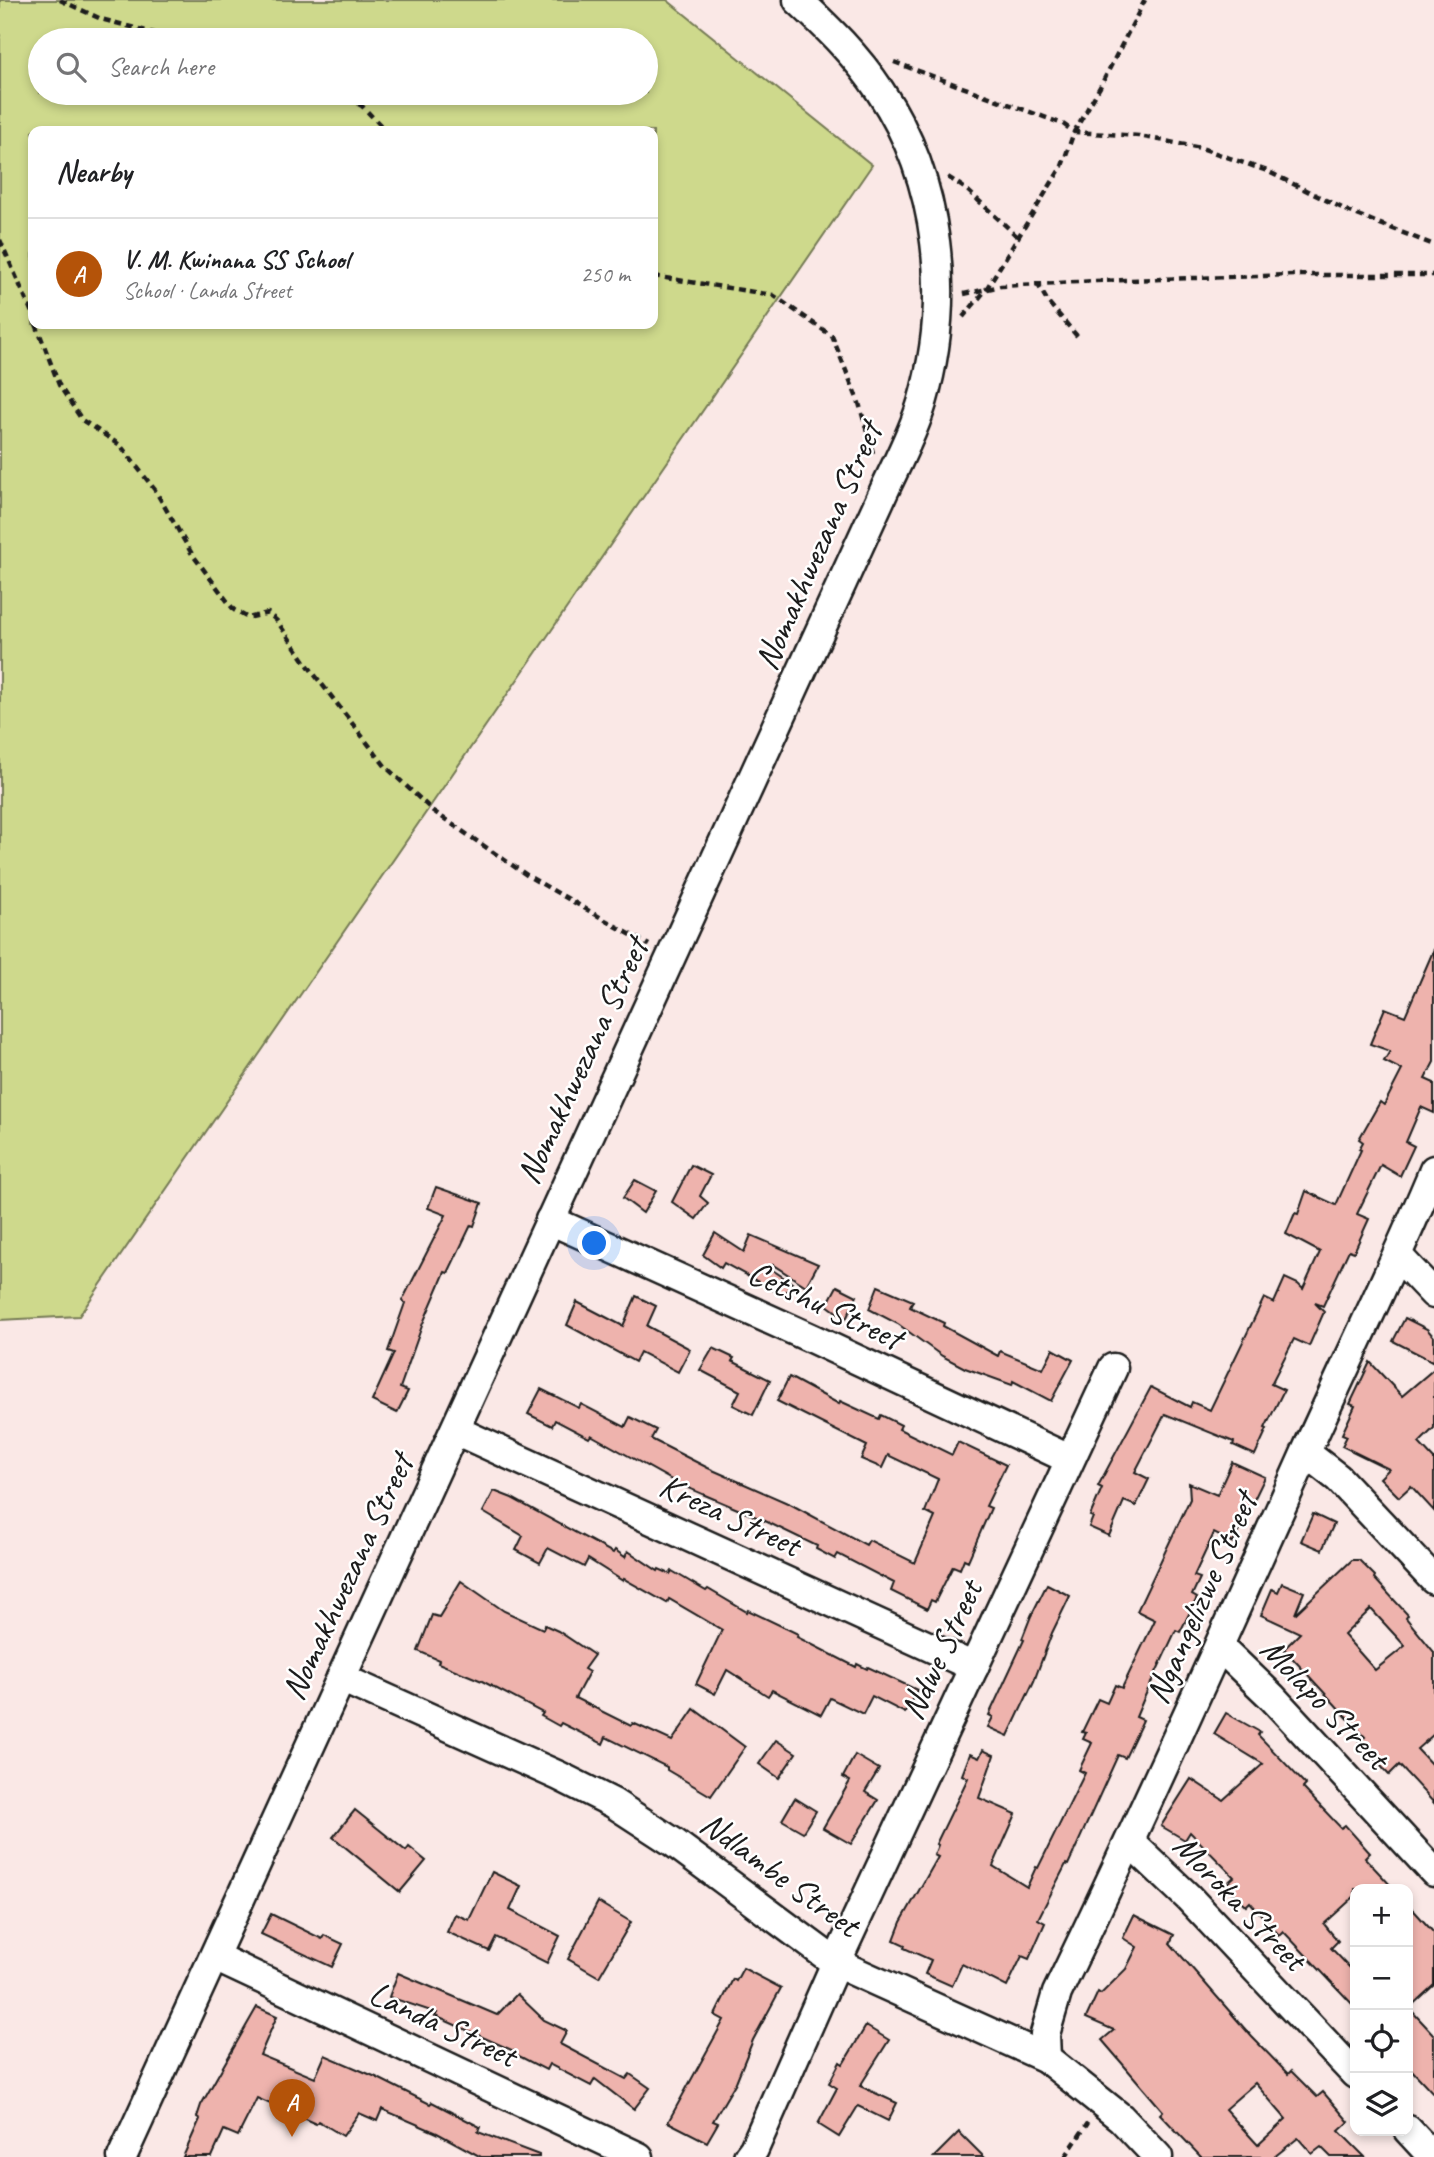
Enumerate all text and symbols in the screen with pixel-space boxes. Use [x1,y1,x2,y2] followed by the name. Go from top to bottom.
[28,28,658,105] search box
[52,48,90,86] icon: search
[108,50,214,83] text: Search here
[56,153,132,191] text: Nearby
[123,243,349,276] text: V. M. Kwinana SS School
[73,260,85,289] text: A
[581,260,630,289] text: 250 m
[123,276,292,305] text: School · Landa Street
[743,411,894,677] street label: Nomakhwezana Street
[505,927,660,1191] street label: Nomakhwezana Street
[577,1226,611,1260] your location
[741,1250,913,1362] street label: Cetshu Street
[270,1443,425,1707] street label: Nomakhwezana Street
[652,1463,811,1569] street label: Kreza Street
[1134,1481,1269,1710] street label: Ngangelizwe Street
[889,1570,994,1727] street label: Ndwe Street
[1251,1627,1402,1781] street label: Molapo Street
[691,1801,871,1949] street label: Ndlambe Street
[1164,1824,1319,1983] street label: Moroka Street
[1350,1884,1413,2136] map controls
[1350,1884,1413,1947] button: +
[1350,1947,1413,2010] button: −
[362,1970,527,2079] street label: Landa Street
[1350,2010,1413,2073] button: locate
[1350,2073,1413,2136] button: layers
[269,2079,315,2137] pin: A

